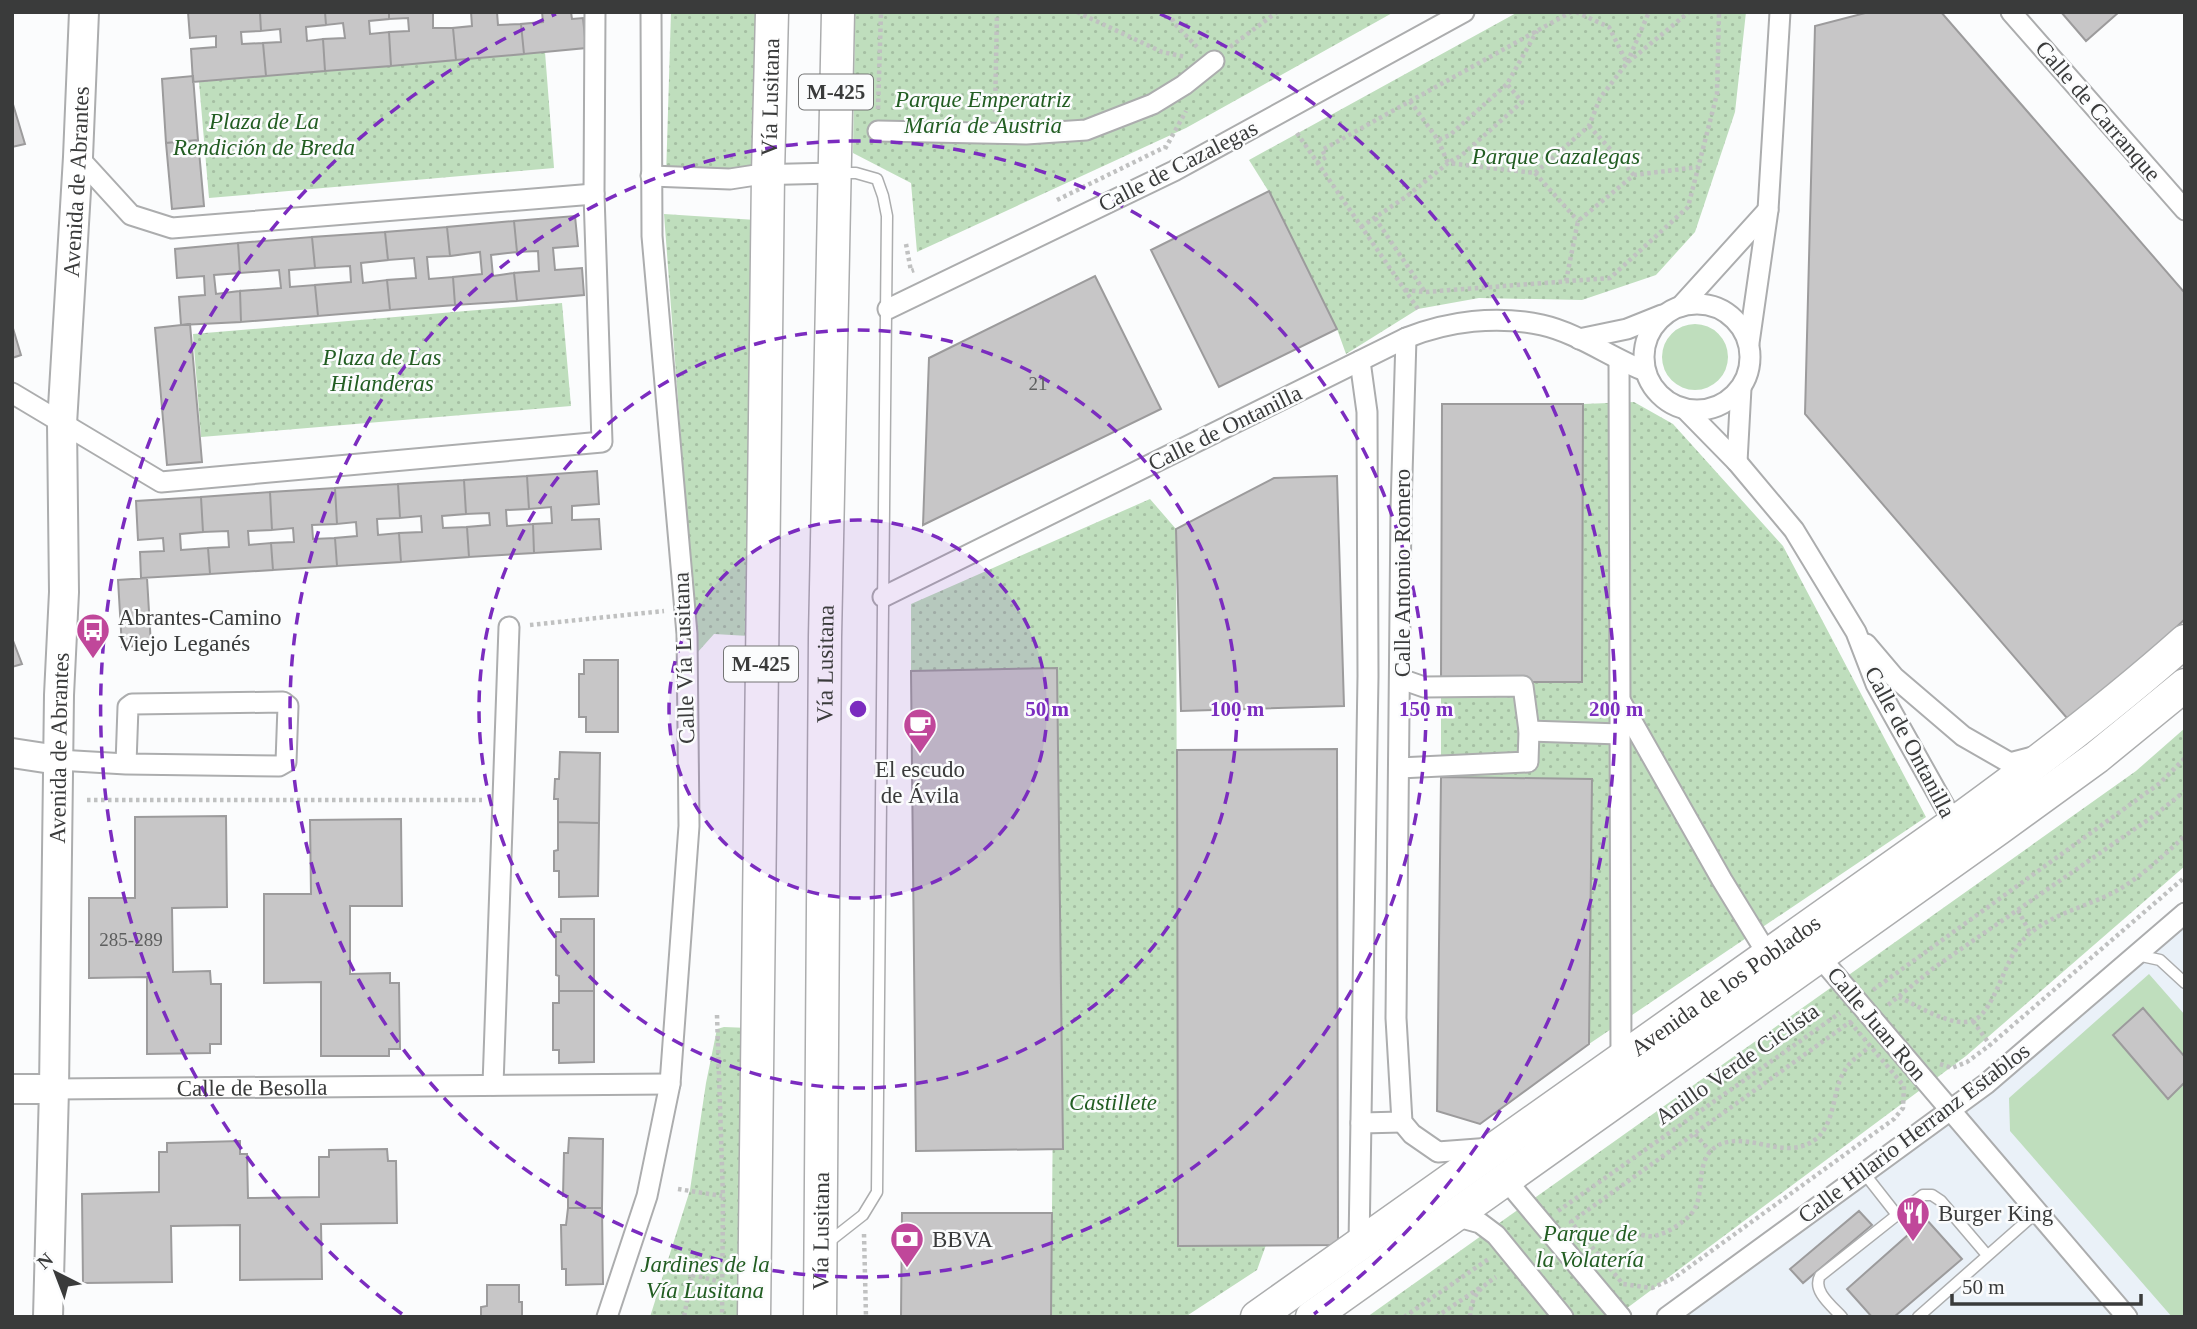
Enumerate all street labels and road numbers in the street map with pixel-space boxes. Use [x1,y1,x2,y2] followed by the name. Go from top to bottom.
[2030,36,2166,186] street label: Calle de Carranque
[756,38,784,157] street label: Vía Lusitana
[799,74,873,110] road number: M-425
[58,86,93,278] street label: Avenida de Abrantes
[1094,115,1262,217] street label: Calle de Cazalegas
[1144,380,1306,476] street label: Calle de Ontanilla
[1390,469,1415,677] street label: Calle Antonio Romero
[669,572,699,744] street label: Calle Vía Lusitana
[812,605,838,723] street label: Vía Lusitana
[724,646,798,682] road number: M-425
[45,652,74,844] street label: Avenida de Abrantes
[1860,662,1960,822] street label: Calle de Ontanilla
[1626,910,1825,1061] street label: Avenida de los Poblados
[1822,962,1932,1086] street label: Calle Juan Ron
[1650,998,1824,1130] street label: Anillo Verde Ciclista
[1793,1038,2035,1228] street label: Calle Hilario Herranz Establos
[176,1074,327,1101] street label: Calle de Besolla
[808,1172,834,1290] street label: Vía Lusitana

